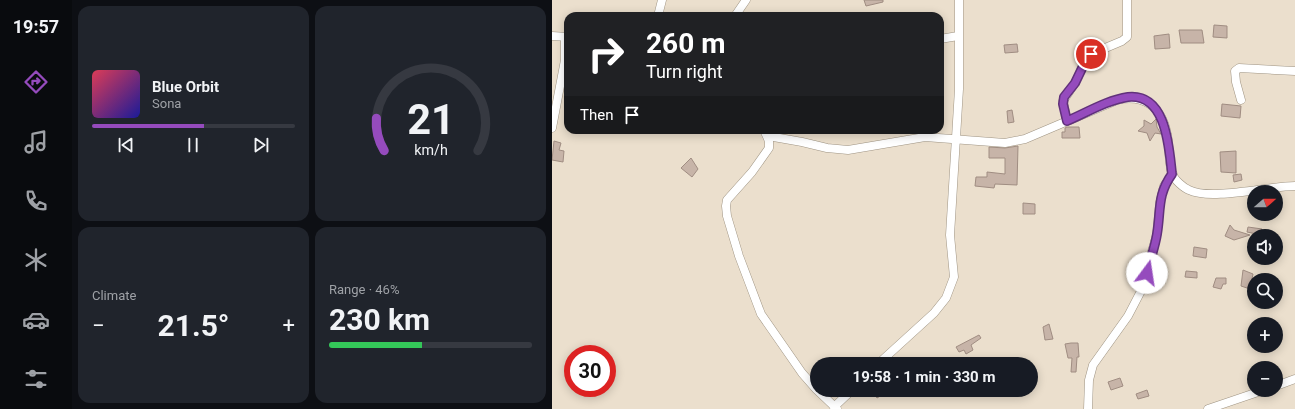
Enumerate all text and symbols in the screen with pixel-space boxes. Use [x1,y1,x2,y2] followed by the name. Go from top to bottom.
[13,16,59,37] text: 19:57
[646,27,725,60] text: 260 m
[580,28,632,80] icon: right
[1074,37,1108,71] pin
[1080,43,1102,65] icon: arrive
[646,61,723,82] text: Turn right
[22,68,50,96] icon: directions
[152,78,219,96] text: Blue Orbit
[407,95,454,144] text: 21
[152,96,181,111] text: Sona
[621,104,643,126] icon: arrive
[580,106,613,124] text: Then
[22,128,50,156] icon: music
[115,134,137,156] icon: previous
[182,134,204,156] icon: pause
[250,134,272,156] icon: next
[414,142,447,158] text: km/h
[1247,185,1283,221] north arrow
[1247,185,1283,397] map controls
[22,187,50,215] icon: phone
[1247,229,1283,265] button: sound
[22,246,50,274] icon: climate
[1126,252,1168,294] position arrow
[1247,273,1283,309] button: search
[329,282,399,297] text: Range · 46%
[92,288,136,303] text: Climate
[329,302,430,337] text: 230 km
[22,306,50,334] icon: car
[158,308,230,343] text: 21.5°
[92,313,105,338] text: −
[283,313,295,338] text: +
[1247,317,1283,353] button: +
[564,345,616,397] speed limit sign: 30
[1247,361,1283,397] button: −
[22,365,50,393] icon: filters
[853,368,995,386] text: 19:58 · 1 min · 330 m

